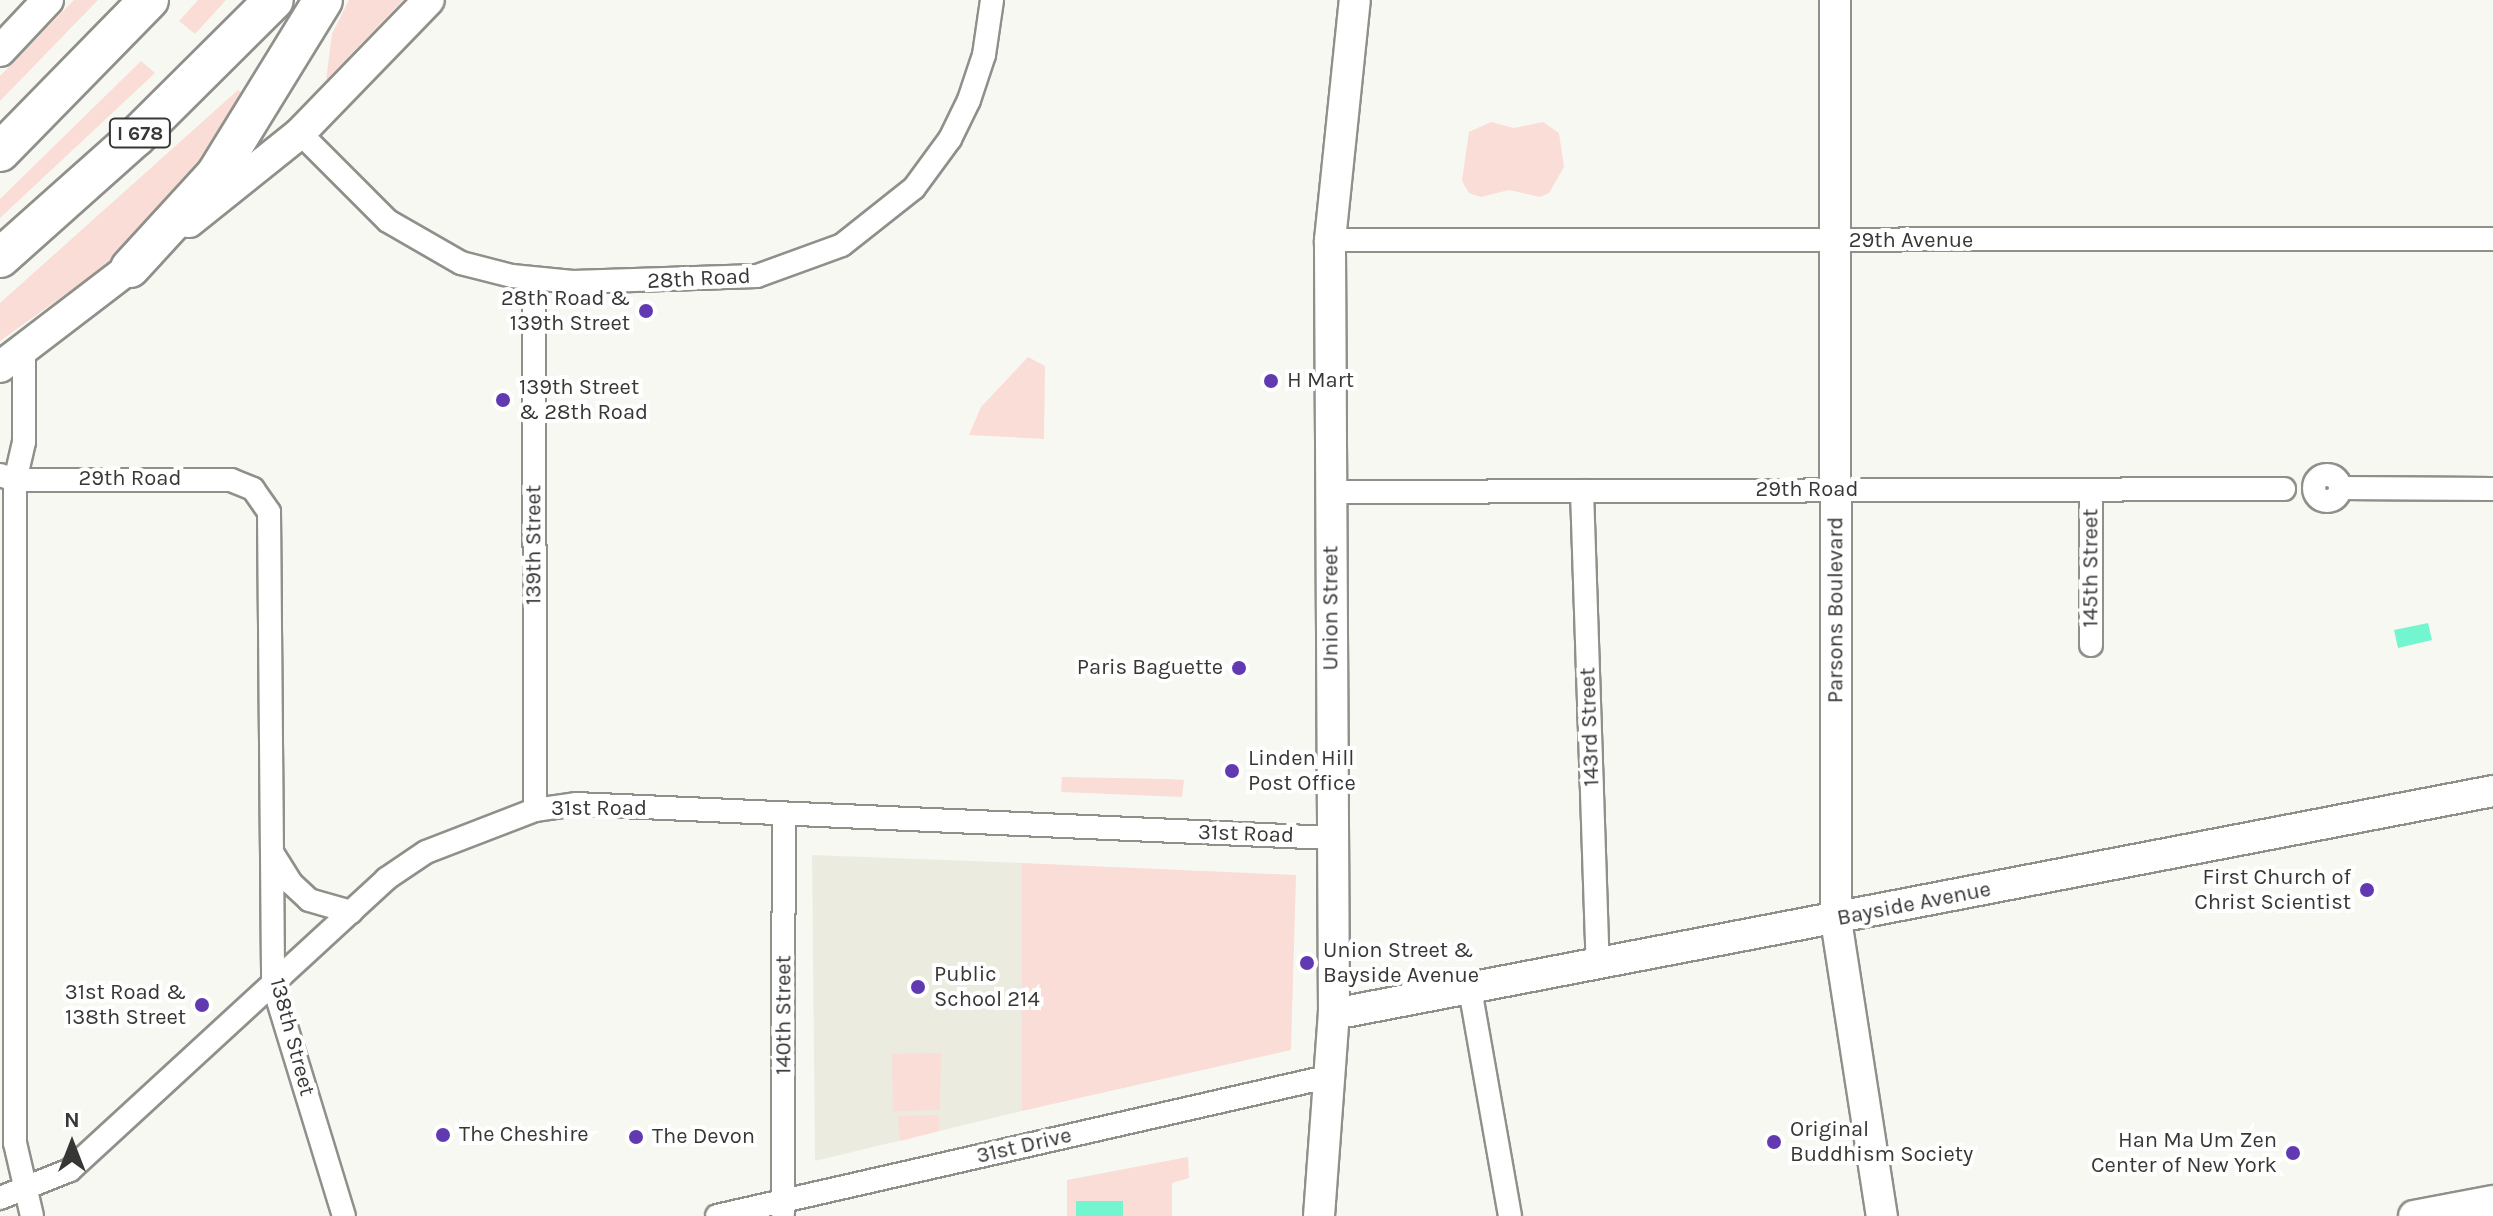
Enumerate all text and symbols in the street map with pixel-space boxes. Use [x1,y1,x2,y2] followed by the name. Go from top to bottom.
[108,117,172,149] road number: I 678
[1849,228,1973,254] street label: 29th Avenue
[647,263,751,295] street label: 28th Road
[501,285,630,336] place label: 28th Road & 139th Street
[637,302,655,320] marker: 28th Road & 139th Street
[1287,368,1354,394] place label: H Mart
[1262,372,1280,390] marker: H Mart
[519,374,648,426] place label: 139th Street & 28th Road
[494,391,512,409] marker: 139th Street & 28th Road
[79,466,181,492] street label: 29th Road
[1756,477,1858,503] street label: 29th Road
[521,485,547,605] street label: 139th Street
[2078,508,2104,628] street label: 145th Street
[1823,517,1849,703] street label: Parsons Boulevard
[1318,545,1344,671] street label: Union Street
[1077,655,1223,681] place label: Paris Baguette
[1230,659,1248,677] marker: Paris Baguette
[1575,667,1605,787] street label: 143rd Street
[1248,745,1356,796] place label: Linden Hill Post Office
[1223,762,1241,780] marker: Linden Hill Post Office
[551,796,647,822] street label: 31st Road
[1198,819,1294,849] street label: 31st Road
[2194,864,2351,916] place label: First Church of Christ Scientist
[1835,876,1993,932] street label: Bayside Avenue
[2358,881,2376,899] marker: First Church of Christ Scientist
[1323,937,1479,988] place label: Union Street & Bayside Avenue
[1298,954,1316,972] marker: Union Street & Bayside Avenue
[771,955,797,1075] street label: 140th Street
[934,961,1040,1012] place label: Public School 214
[264,975,320,1099] street label: 138th Street
[909,978,927,996] marker: Public School 214
[65,979,186,1030] place label: 31st Road & 138th Street
[193,996,211,1014] marker: 31st Road & 138th Street
[32,1104,112,1184] north arrow
[64,1107,80,1133] text: N
[1790,1116,1973,1168] place label: Original Buddhism Society
[459,1122,589,1148] place label: The Cheshire
[974,1122,1074,1170] street label: 31st Drive
[652,1124,755,1150] place label: The Devon
[434,1126,452,1144] marker: The Cheshire
[2091,1127,2277,1178] place label: Han Ma Um Zen Center of New York
[627,1128,645,1146] marker: The Devon
[1765,1133,1783,1151] marker: Original Buddhism Society
[2284,1144,2302,1162] marker: Han Ma Um Zen Center of New York

